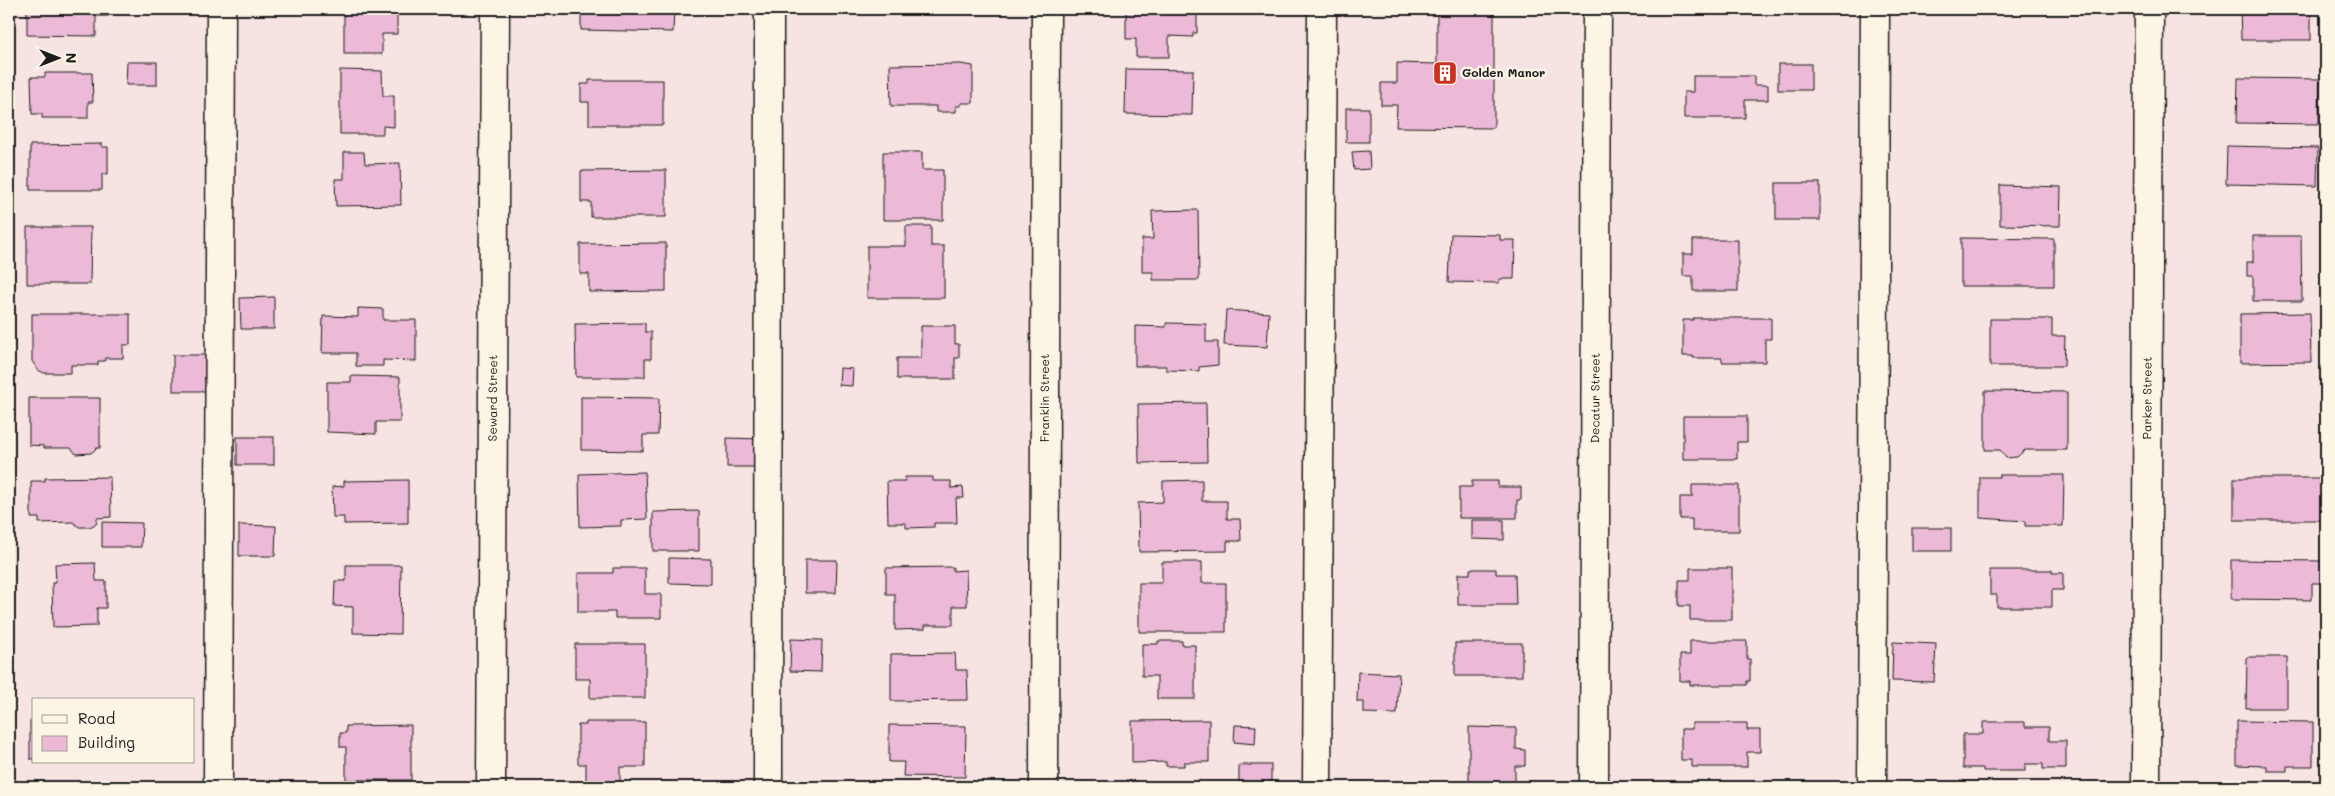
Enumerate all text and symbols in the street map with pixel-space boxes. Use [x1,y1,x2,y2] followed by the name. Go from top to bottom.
[32,32,82,82] north arrow
[62,53,81,63] text: N
[1432,60,1458,86] building icon: Golden Manor
[1462,64,1545,80] place label: Golden Manor
[1586,353,1603,443] street label: Decatur Street
[1036,354,1052,442] street label: Franklin Street
[484,355,500,441] street label: Seward Street
[2138,357,2155,439] street label: Parker Street
[32,698,195,764] legend
[78,708,115,728] text: Road
[78,732,135,752] text: Building

